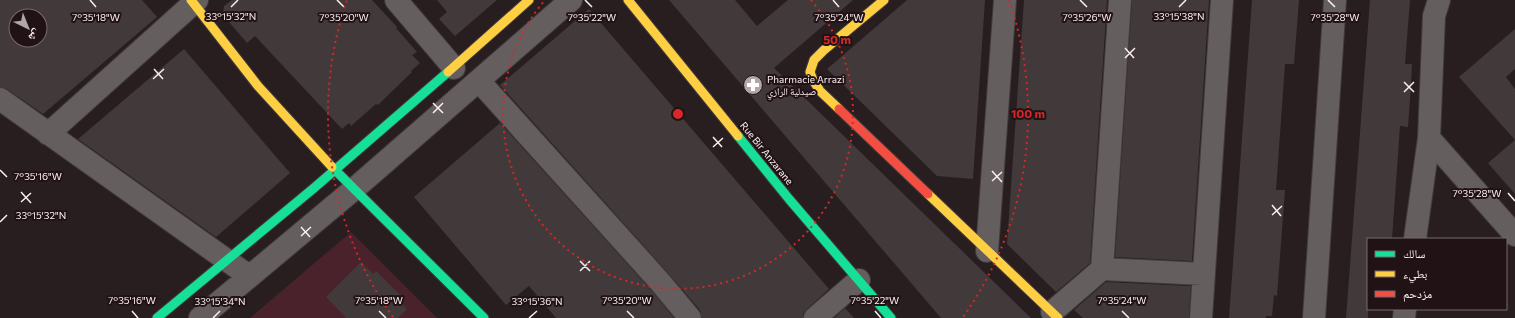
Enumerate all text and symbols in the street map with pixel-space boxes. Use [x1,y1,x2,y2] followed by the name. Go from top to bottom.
[8,8,48,48] north arrow
[206,10,256,22] text: 33°15'32"N
[1153,10,1205,22] text: 33°15'38"N
[72,11,120,23] text: 7°35'18"W
[319,11,369,23] text: 7°35'20"W
[568,11,616,23] text: 7°35'22"W
[815,11,863,23] text: 7°35'24"W
[1062,11,1112,23] text: 7°35'26"W
[1310,11,1360,23] text: 7°35'28"W
[25,25,44,45] text: ش
[823,32,851,46] text: 50 m
[767,73,844,100] place label: Pharmacie Arrazi صيدلية الرازي
[742,74,764,96] pharmacy icon: Pharmacie Arrazi صيدلية الرازي
[1011,106,1045,120] text: 100 m
[671,107,685,121] centre of rings
[738,119,796,187] street label: Rue Bir Anzarane
[14,170,62,182] text: 7°35'16"W
[1452,187,1502,199] text: 7°35'28"W
[16,209,66,221] text: 33°15'32"N
[1367,238,1507,310] legend
[1403,246,1425,260] text: سالك
[1403,266,1427,284] text: بطيء
[1403,286,1432,302] text: مزدحم
[108,294,156,306] text: 7°35'16"W
[355,294,403,306] text: 7°35'18"W
[602,294,652,306] text: 7°35'20"W
[851,294,899,306] text: 7°35'22"W
[1098,294,1146,306] text: 7°35'24"W
[194,295,246,307] text: 33°15'34"N
[511,295,563,307] text: 33°15'36"N

